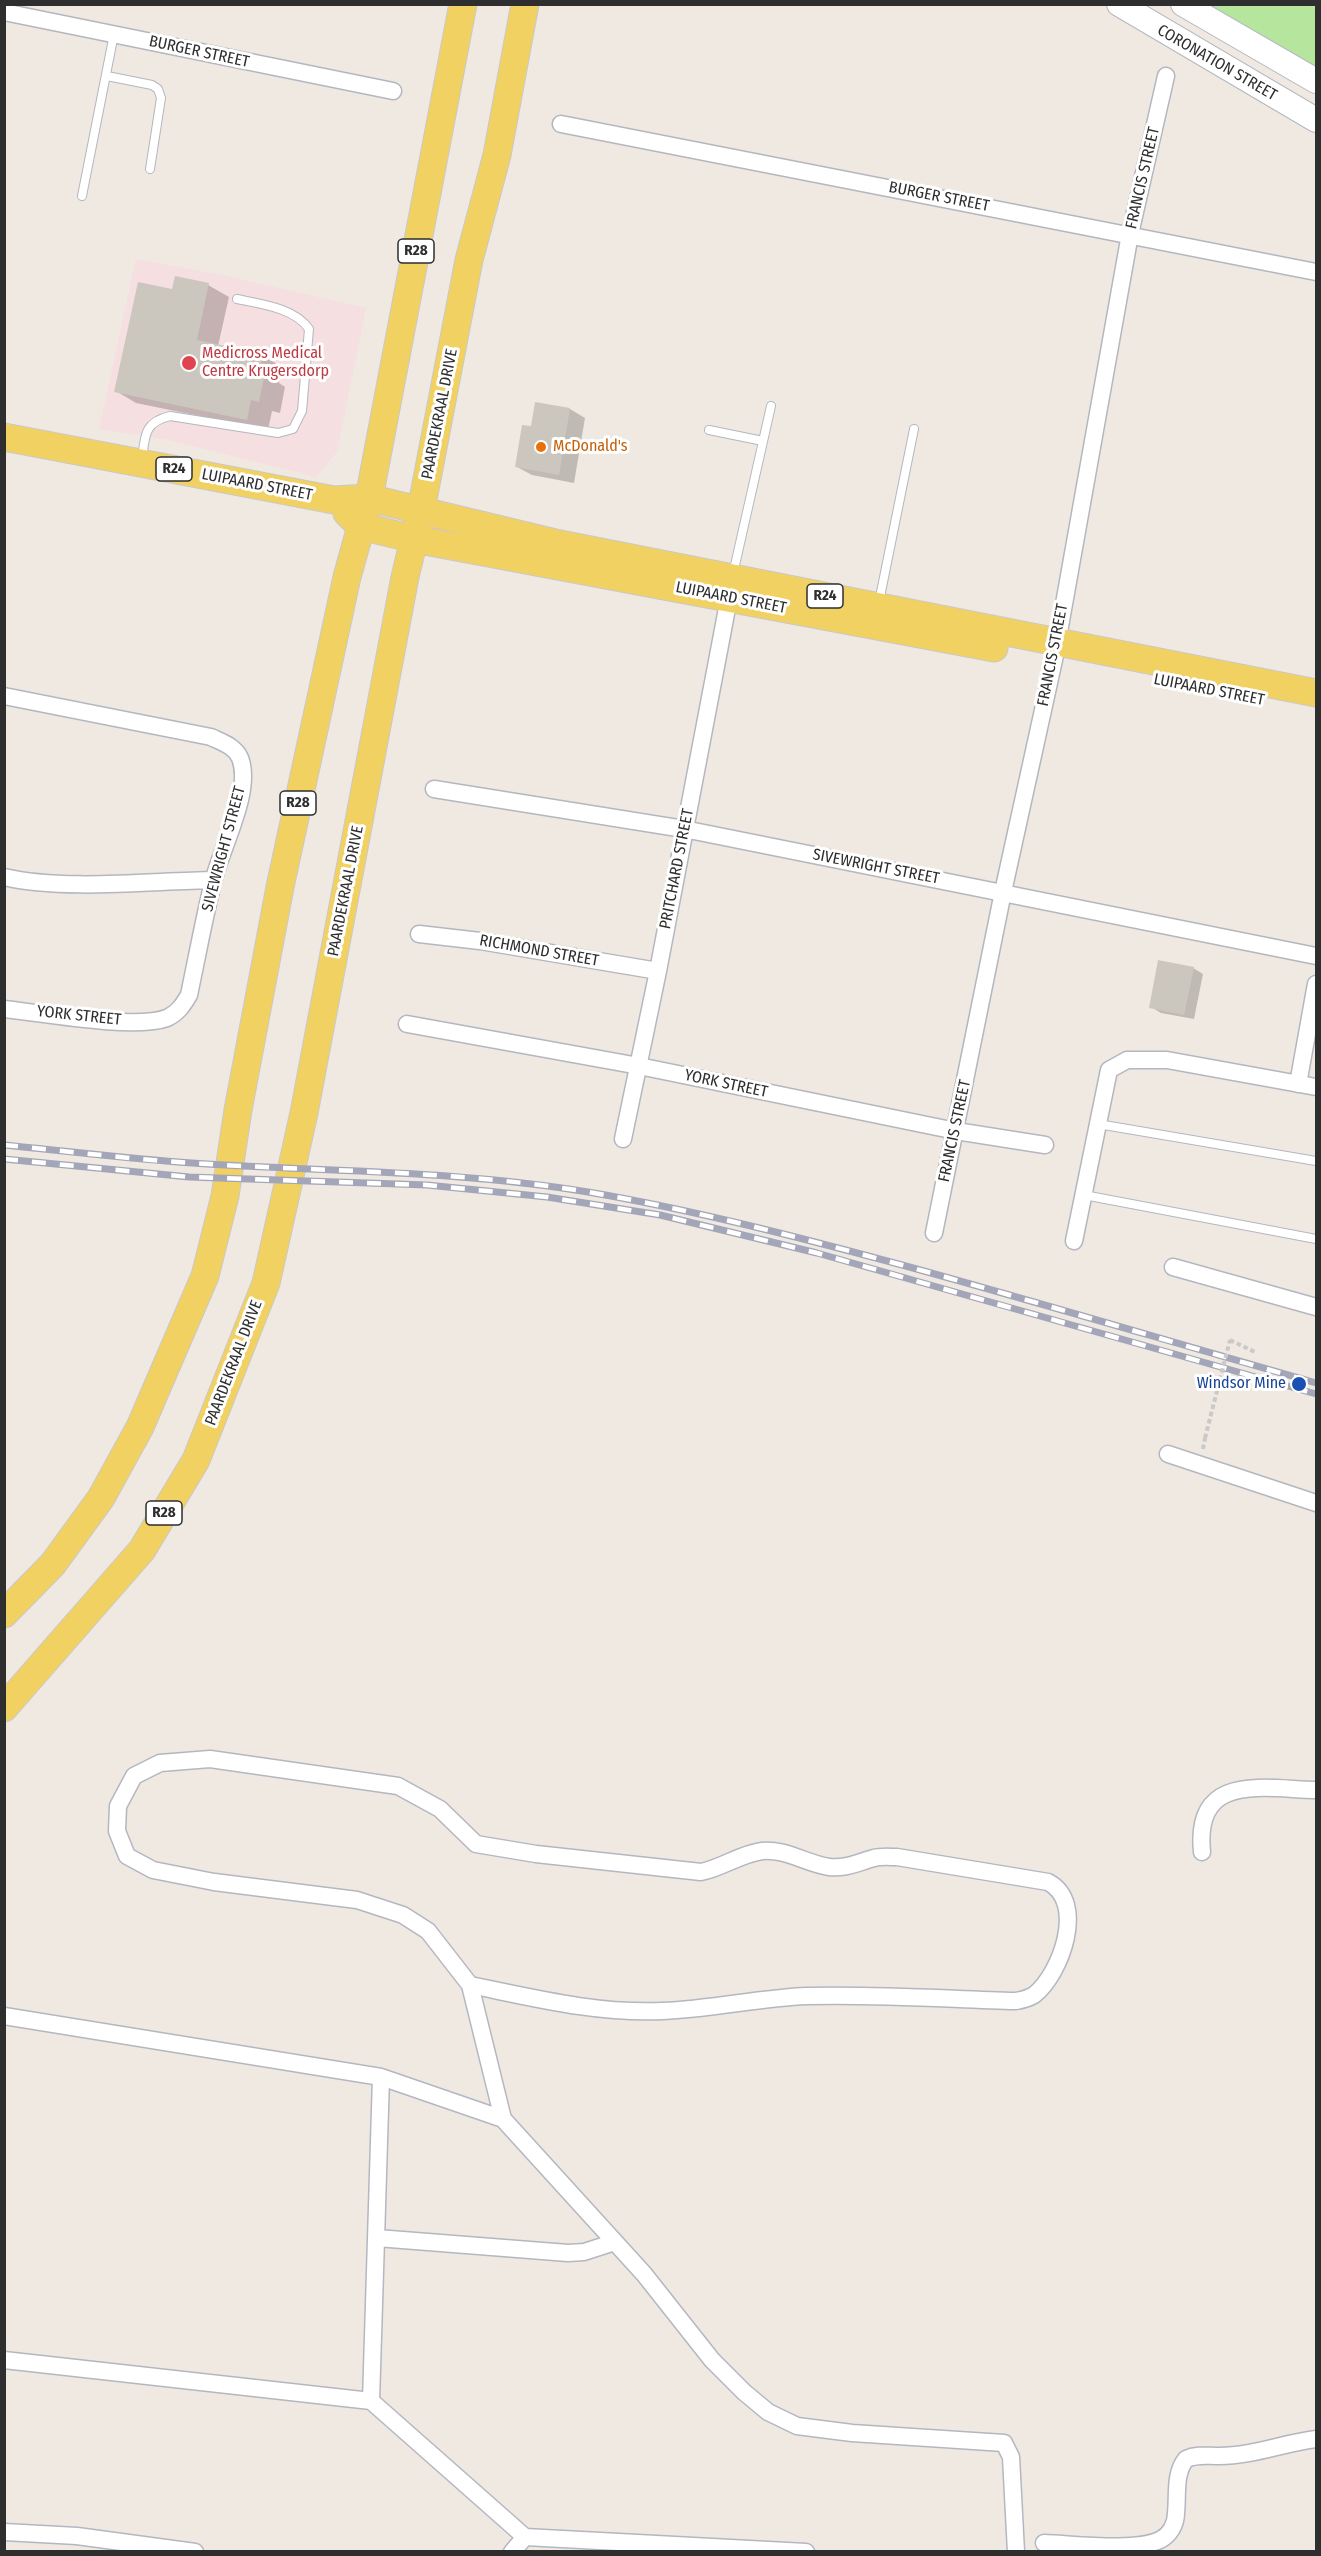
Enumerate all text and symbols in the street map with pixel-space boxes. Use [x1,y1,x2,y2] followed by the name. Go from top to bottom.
[1154,21,1280,105] street label: CORONATION STREET
[147,32,251,72] street label: BURGER STREET
[1122,125,1164,231] street label: FRANCIS STREET
[887,178,991,216] street label: BURGER STREET
[398,239,434,263] road number: R28
[202,344,329,382] place label: Medicross Medical Centre Krugersdorp
[418,347,462,481] street label: PAARDEKRAAL DRIVE
[180,354,198,372] marker: Medicross Medical Centre Krugersdorp
[553,437,628,457] place label: McDonald's
[534,440,548,454] marker: McDonald's
[156,457,192,481] road number: R24
[200,465,314,505] street label: LUIPAARD STREET
[674,578,788,618] street label: LUIPAARD STREET
[807,584,843,608] road number: R24
[1034,602,1072,708] street label: FRANCIS STREET
[1152,670,1266,710] street label: LUIPAARD STREET
[198,784,250,914] street label: SIVEWRIGHT STREET
[280,791,316,815] road number: R28
[656,807,698,931] street label: PRITCHARD STREET
[324,824,368,958] street label: PAARDEKRAAL DRIVE
[811,845,941,889] street label: SIVEWRIGHT STREET
[478,931,600,971] street label: RICHMOND STREET
[36,1002,122,1030] street label: YORK STREET
[683,1066,769,1102] street label: YORK STREET
[935,1078,975,1184] street label: FRANCIS STREET
[201,1298,267,1428] street label: PAARDEKRAAL DRIVE
[1197,1374,1286,1394] place label: Windsor Mine
[1290,1375,1308,1393] marker: Windsor Mine
[146,1501,182,1525] road number: R28

